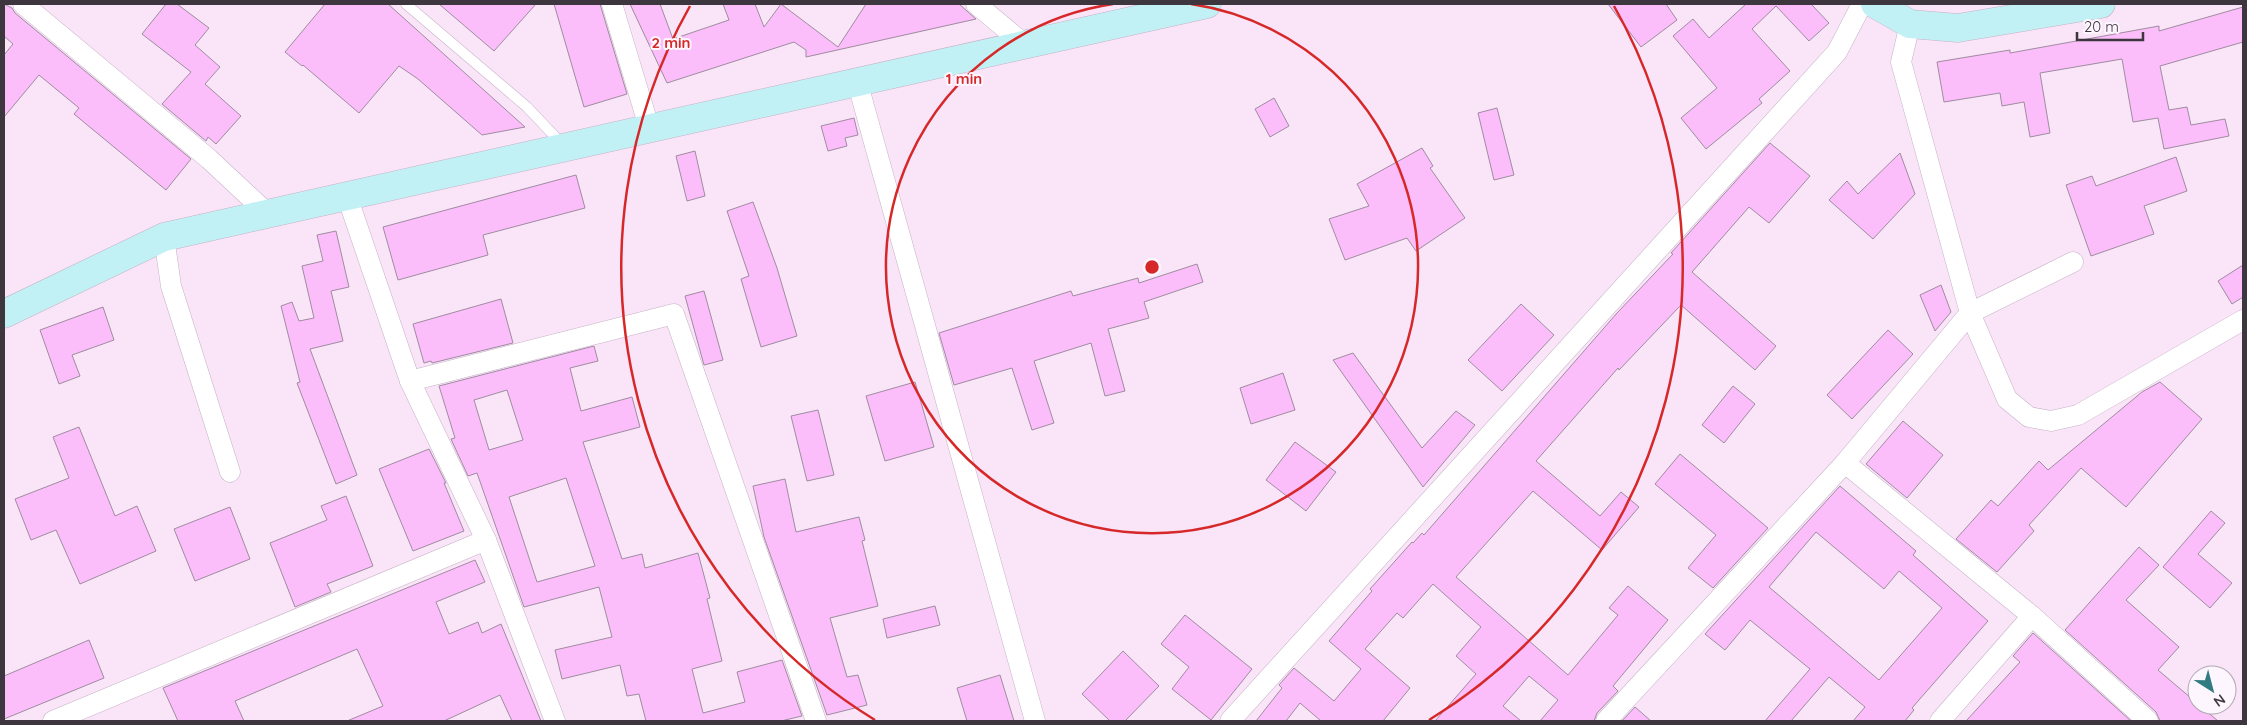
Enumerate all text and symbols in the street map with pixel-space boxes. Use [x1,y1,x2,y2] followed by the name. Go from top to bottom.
[2077,10,2143,42] scale bar
[2084,17,2119,36] text: 20 m
[651,33,691,52] text: 2 min
[946,69,982,88] text: 1 min
[1143,258,1161,276] centre of rings
[2187,665,2237,715] north arrow
[2210,690,2229,711] text: N

